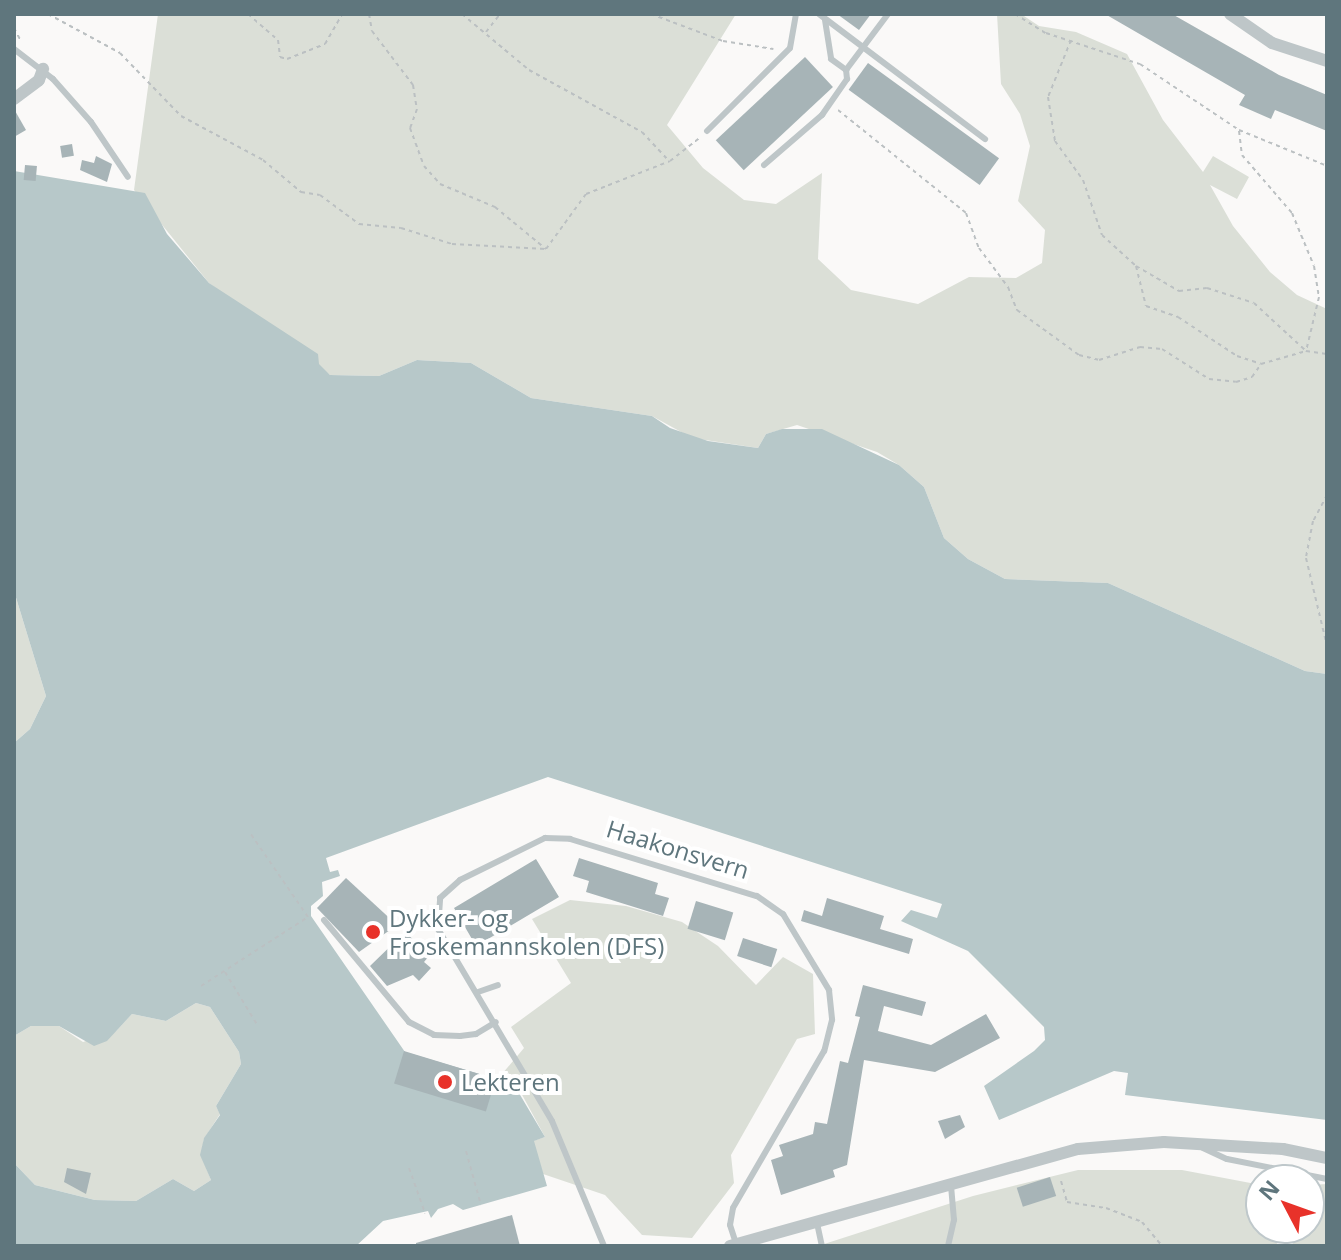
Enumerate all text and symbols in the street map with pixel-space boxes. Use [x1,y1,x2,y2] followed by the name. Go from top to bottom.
[603,814,753,884] street label: Haakonsvern
[389,904,664,960] place label: Dykker- og Froskemannskolen (DFS)
[364,923,382,941] marker: Dykker- og Froskemannskolen (DFS)
[461,1068,560,1096] place label: Lekteren
[436,1073,454,1091] marker: Lekteren
[1245,1164,1325,1244] north arrow
[1251,1173,1286,1206] text: N

